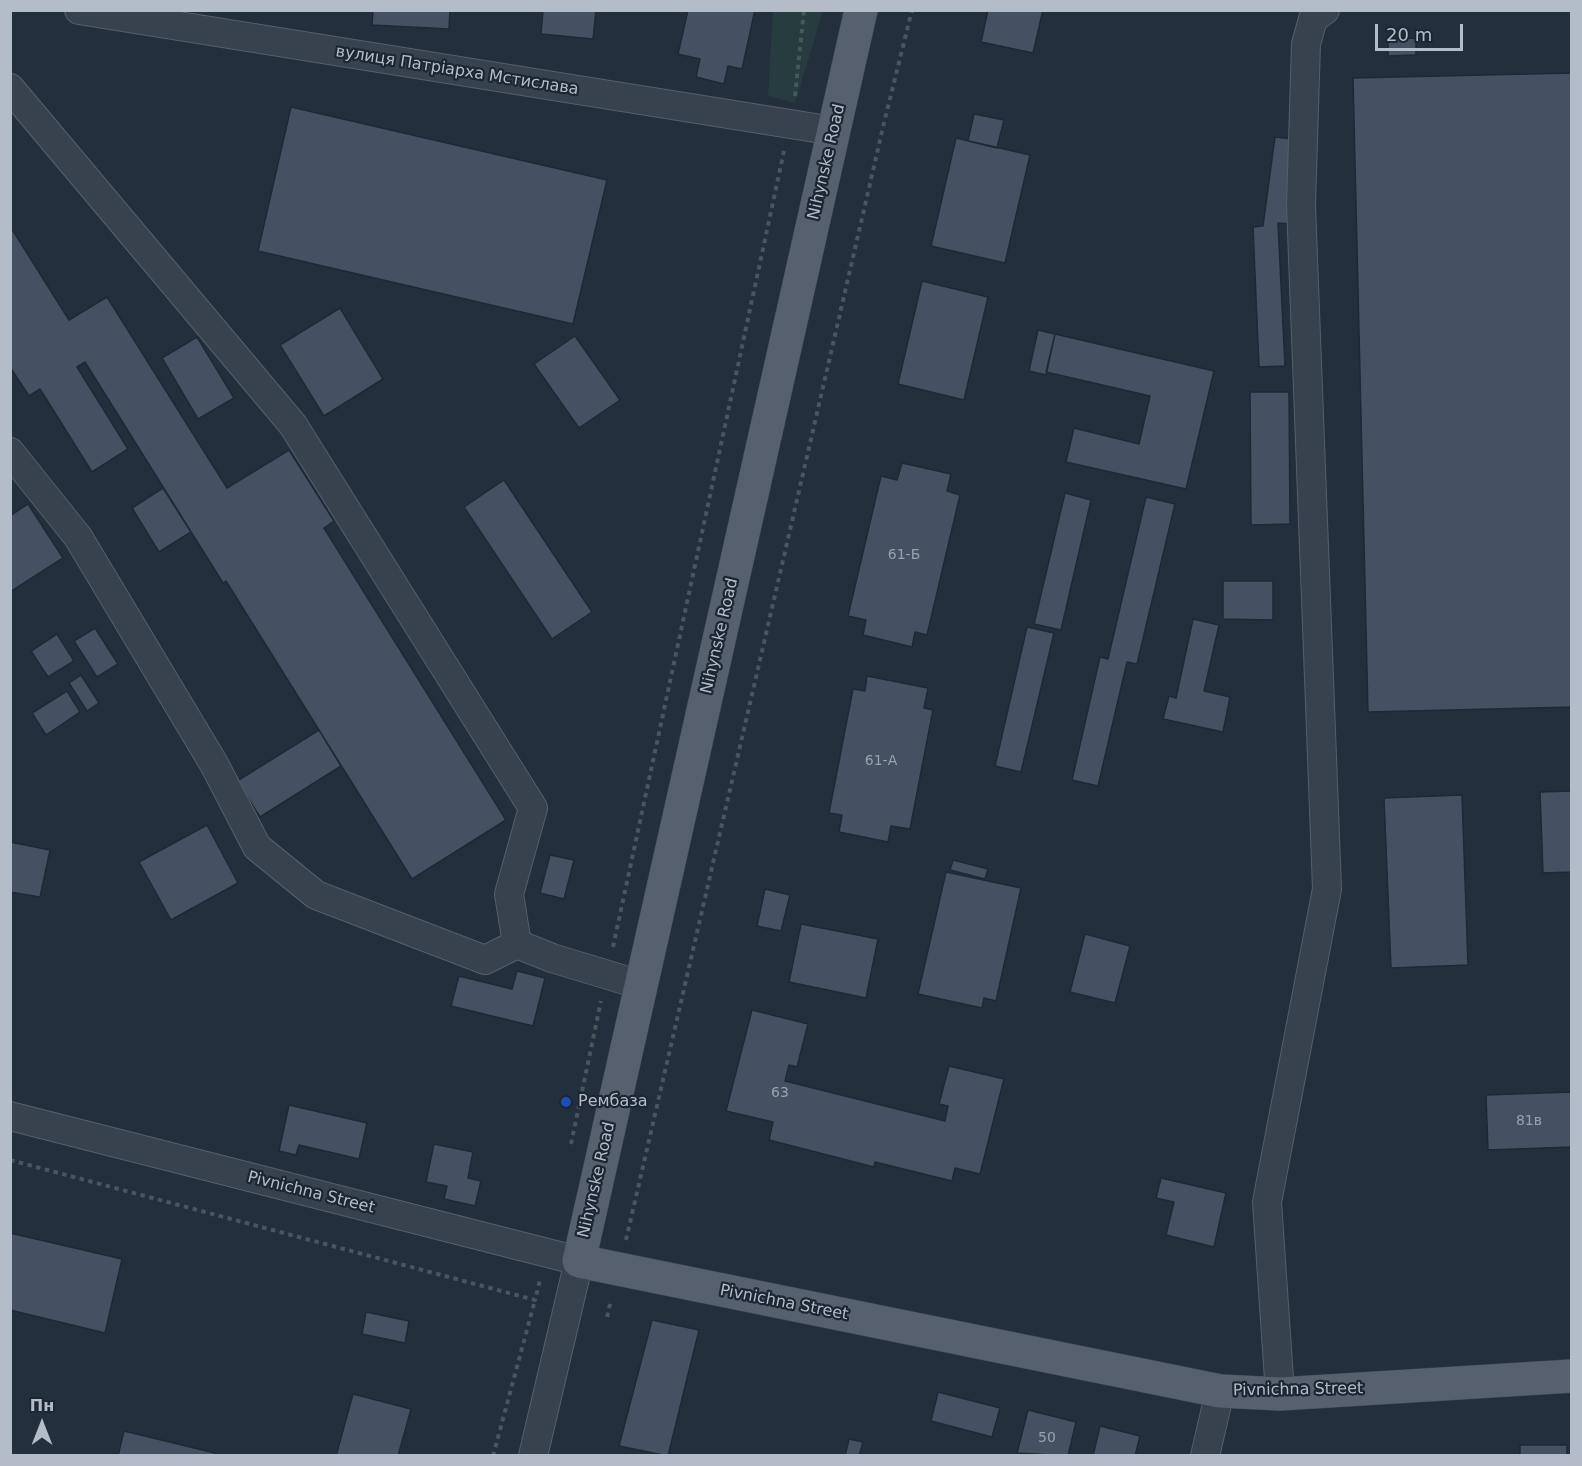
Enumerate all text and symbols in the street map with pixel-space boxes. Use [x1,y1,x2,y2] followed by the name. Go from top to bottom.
[1378,12,1466,50] scale bar
[1386,24,1432,45] text: 20 m
[334,42,580,100] street label: вулиця Патріарха Мстислава
[804,102,850,222] street label: Nihynske Road
[888,547,920,563] house number: 61-Б
[697,576,743,696] street label: Nihynske Road
[865,753,897,769] house number: 61-А
[771,1085,789,1101] house number: 63
[578,1092,648,1112] place label: Рембаза
[559,1095,573,1109] marker: Рембаза
[1516,1113,1542,1129] house number: 81в
[574,1120,620,1240] street label: Nihynske Road
[245,1168,377,1218] street label: Pivnichna Street
[718,1281,850,1325] street label: Pivnichna Street
[1233,1379,1363,1401] street label: Pivnichna Street
[12,1394,72,1454] north arrow
[30,1396,54,1415] text: Пн
[1038,1430,1056,1446] house number: 50

